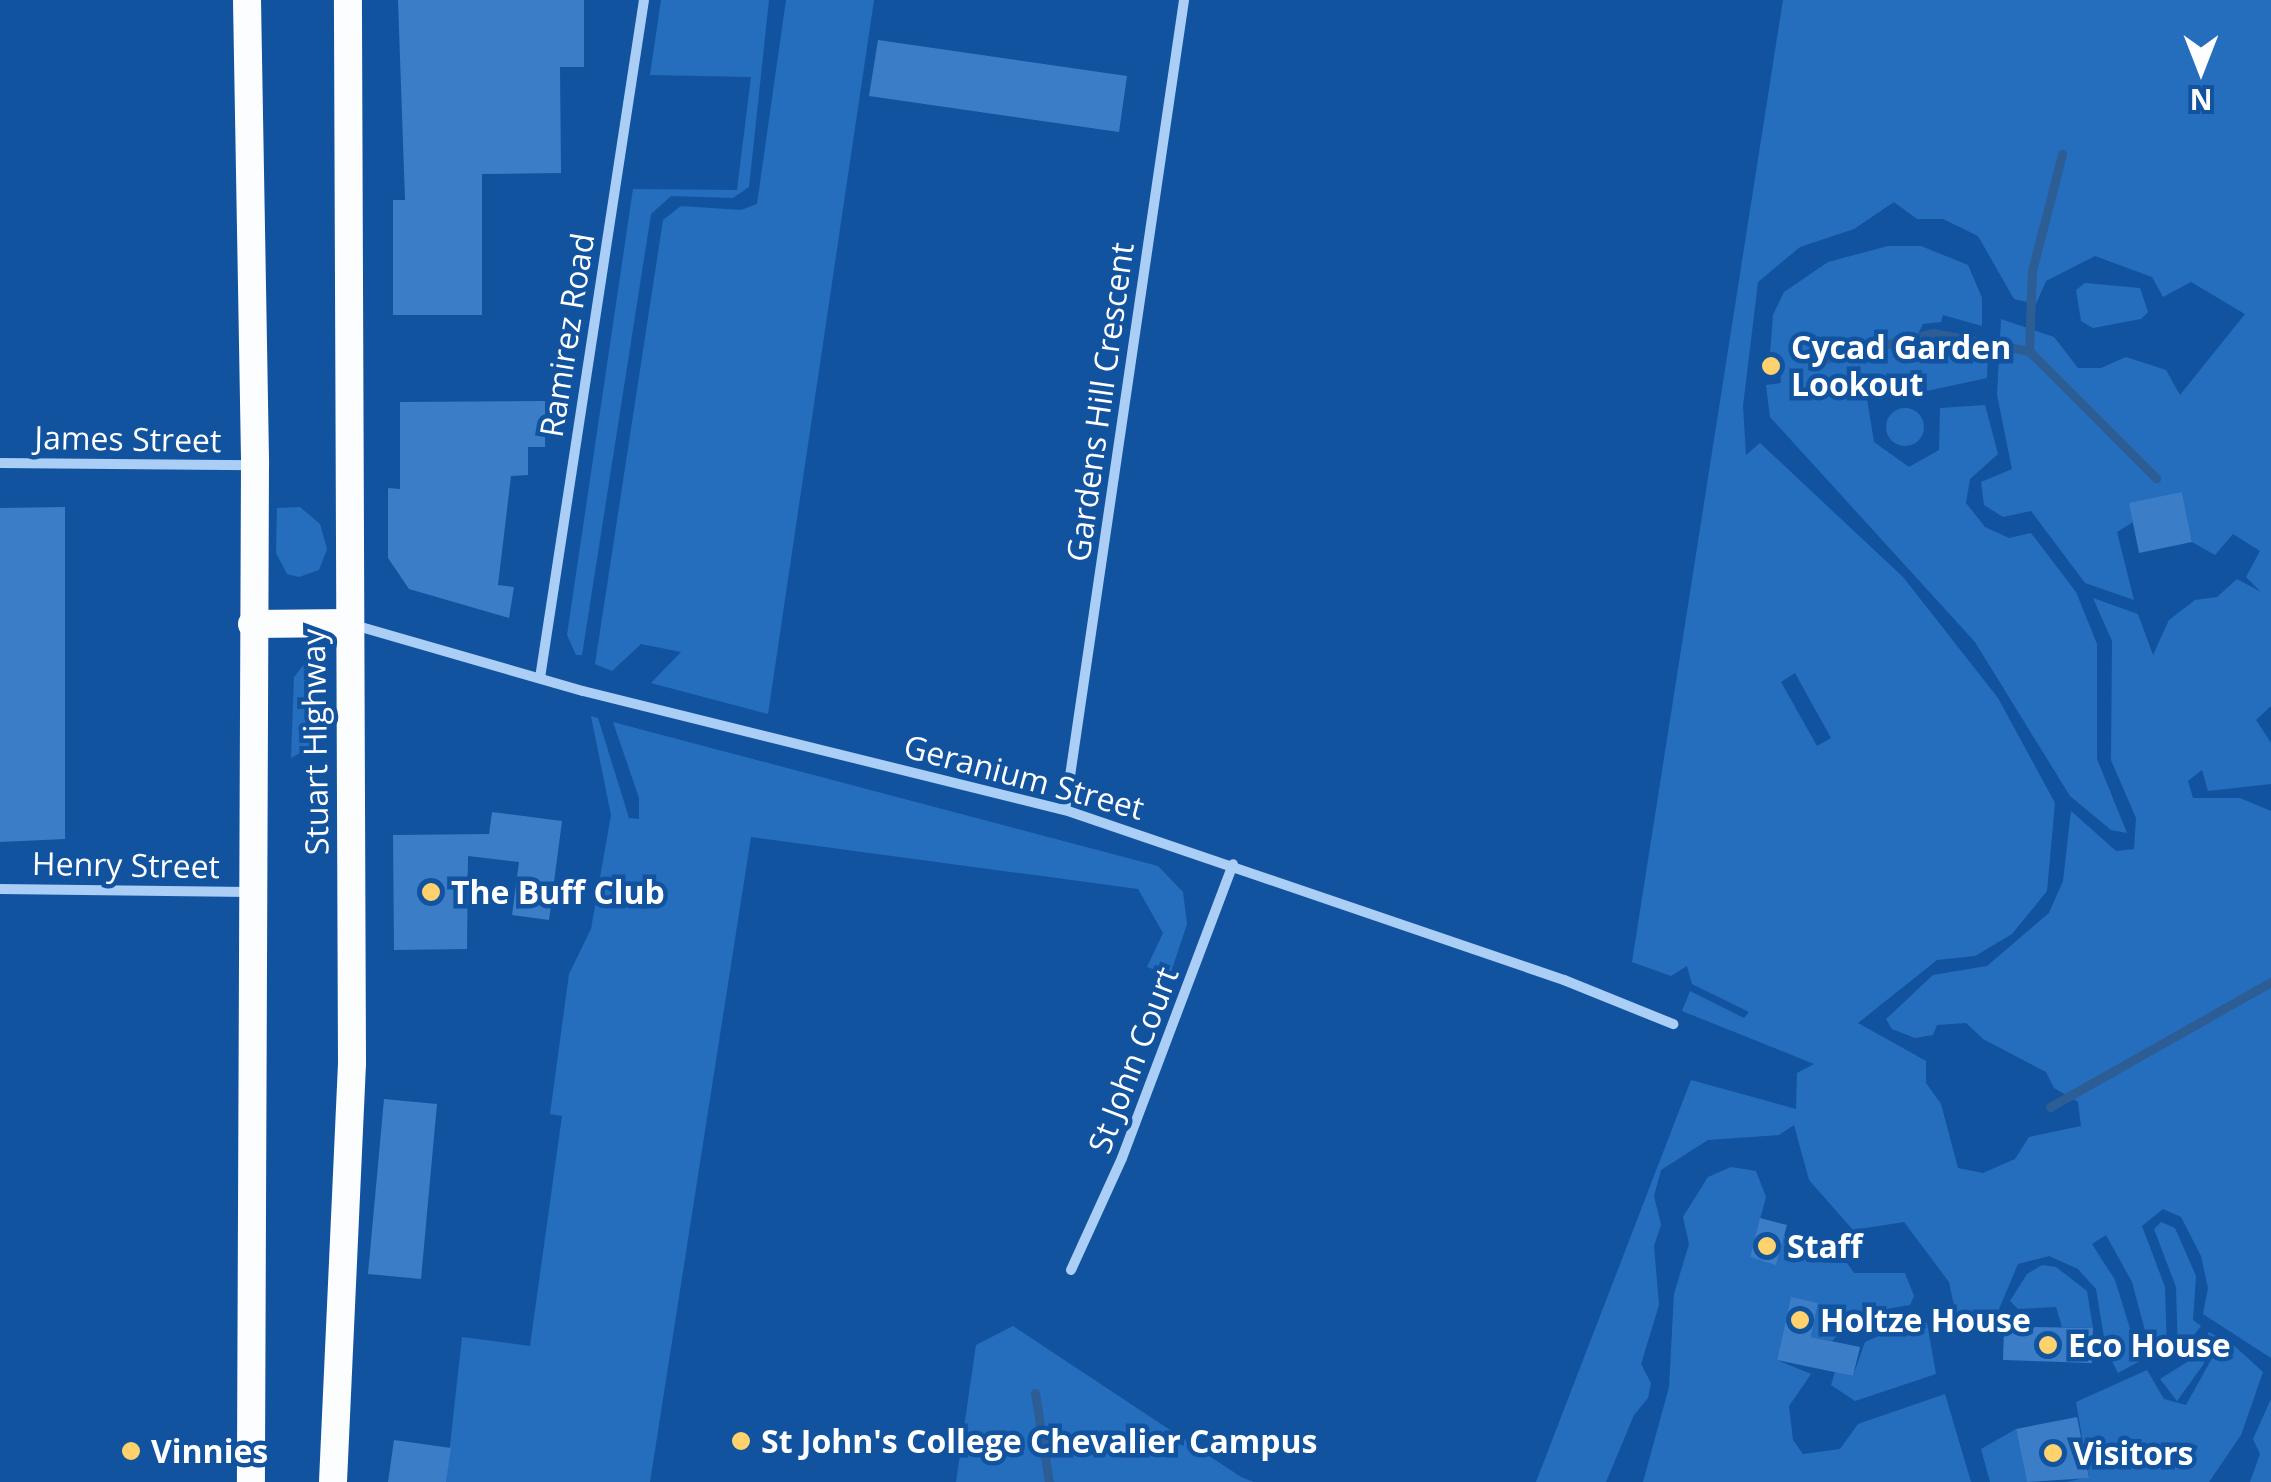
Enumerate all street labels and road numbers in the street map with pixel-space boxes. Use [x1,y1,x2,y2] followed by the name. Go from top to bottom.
[532,230,602,440] street label: Ramirez Road
[1059,240,1141,564] street label: Gardens Hill Crescent
[34,418,222,460] street label: James Street
[294,628,336,856] street label: Stuart Highway
[900,727,1148,827] street label: Geranium Street
[32,844,220,886] street label: Henry Street
[1080,962,1186,1158] street label: St John Court

